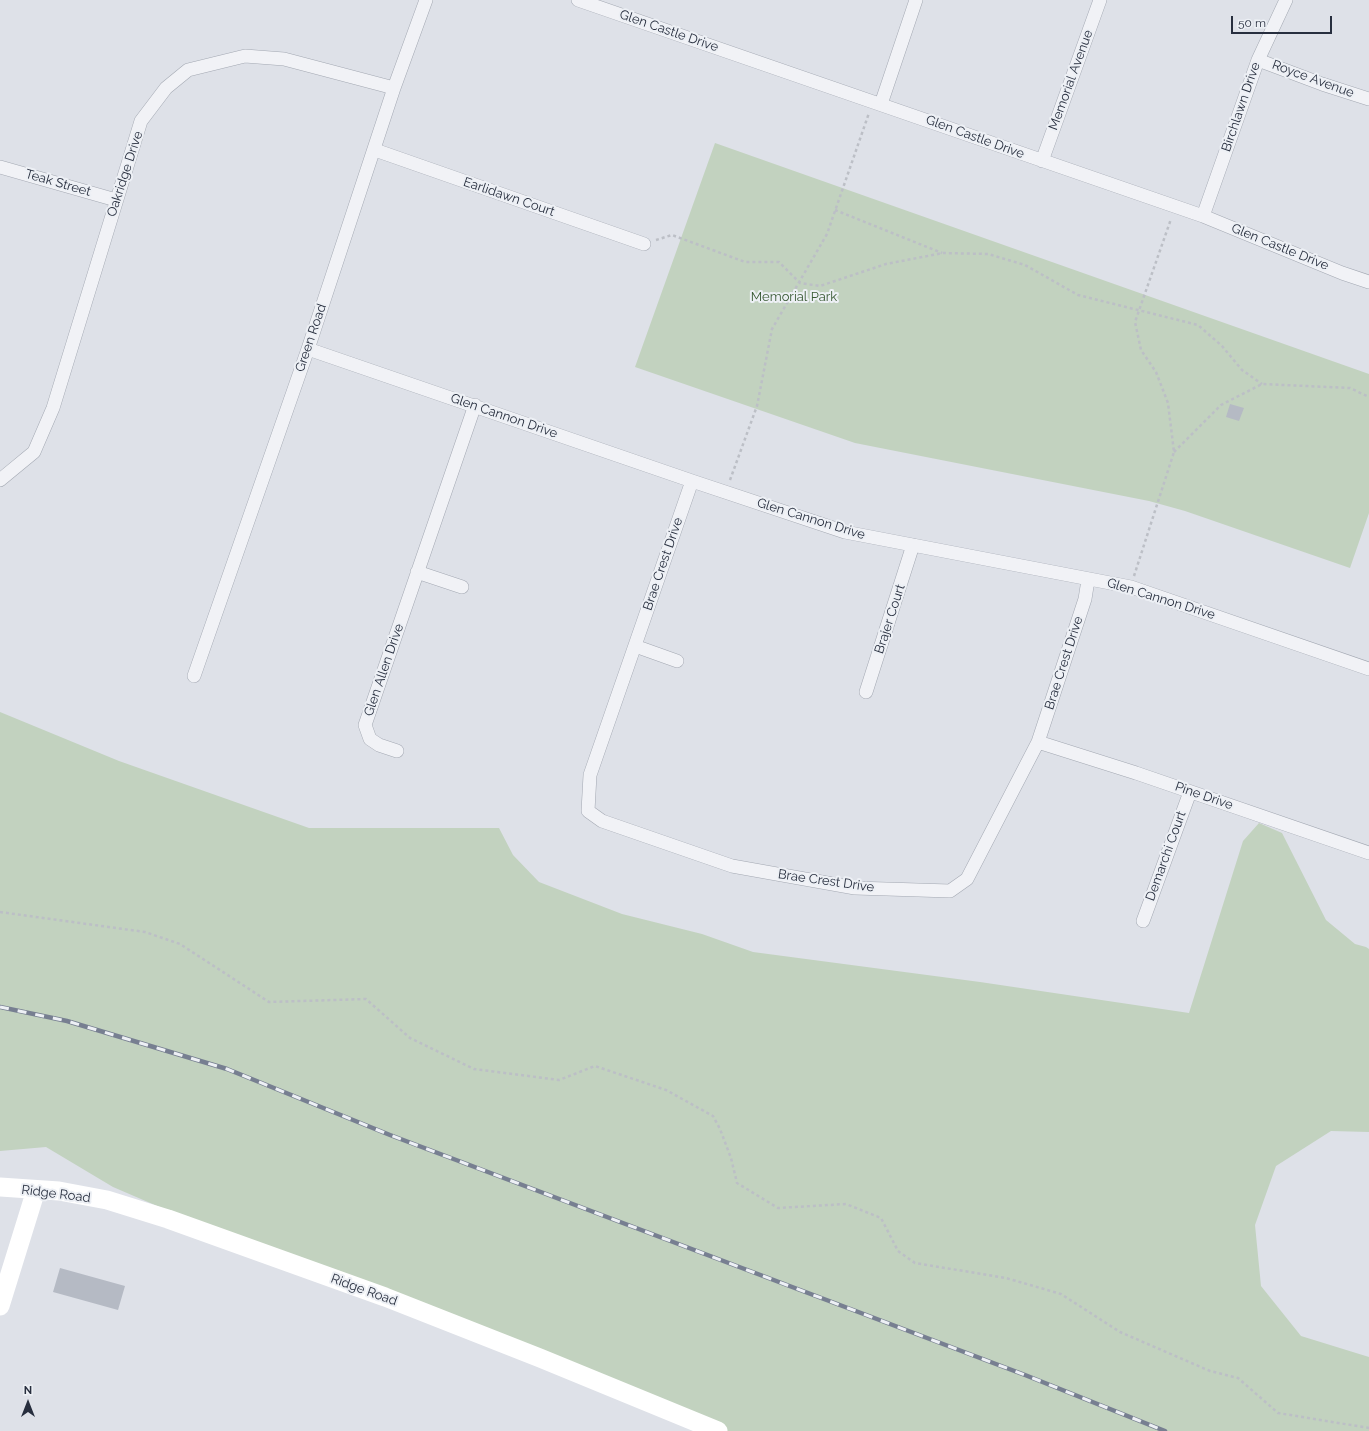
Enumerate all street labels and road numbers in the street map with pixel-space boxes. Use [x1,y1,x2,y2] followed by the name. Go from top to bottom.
[618,7,720,55] street label: Glen Castle Drive
[1046,28,1096,132] street label: Memorial Avenue
[1270,57,1356,101] street label: Royce Avenue
[1218,60,1264,154] street label: Birchlawn Drive
[924,112,1026,162] street label: Glen Castle Drive
[104,129,146,219] street label: Oakridge Drive
[23,166,93,200] street label: Teak Street
[461,174,557,220] street label: Earlidawn Court
[1229,220,1331,274] street label: Glen Castle Drive
[292,302,330,374] street label: Green Road
[448,390,560,442] street label: Glen Cannon Drive
[755,495,867,543] street label: Glen Cannon Drive
[640,516,686,612] street label: Brae Crest Drive
[1105,575,1217,623] street label: Glen Cannon Drive
[871,582,909,656] street label: Brajer Court
[1042,614,1086,712] street label: Brae Crest Drive
[361,622,407,718] street label: Glen Allen Drive
[1173,779,1235,813] street label: Pine Drive
[1143,809,1189,903] street label: Demarchi Court
[777,867,875,895] street label: Brae Crest Drive
[21,1182,91,1206] street label: Ridge Road
[329,1271,399,1309] street label: Ridge Road

